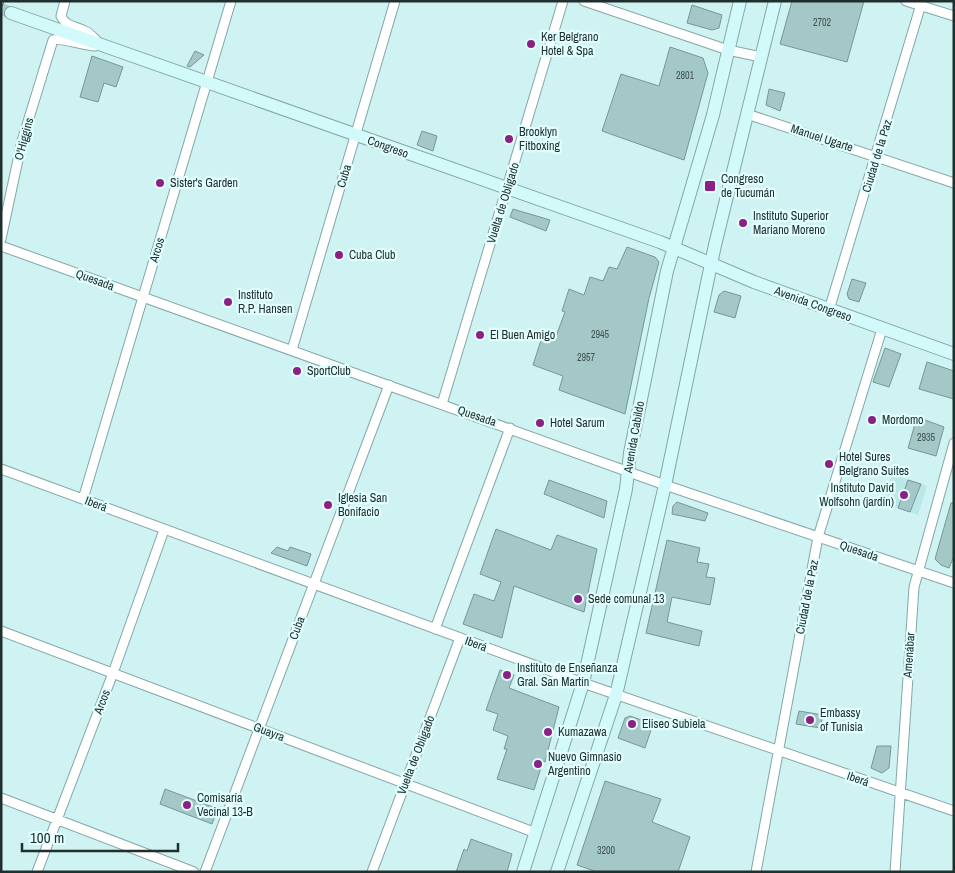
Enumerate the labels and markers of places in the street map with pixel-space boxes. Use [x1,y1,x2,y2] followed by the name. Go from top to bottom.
[541,29,598,59] place label: Ker Belgrano Hotel & Spa
[525,38,537,50] marker: Ker Belgrano Hotel & Spa
[519,124,561,154] place label: Brooklyn Fitboxing
[503,133,515,145] marker: Brooklyn Fitboxing
[721,171,775,201] place label: Congreso de Tucumán
[170,175,238,191] place label: Sister's Garden
[154,177,166,189] marker: Sister's Garden
[703,179,717,193] marker: Congreso de Tucumán
[753,208,829,238] place label: Instituto Superior Mariano Moreno
[737,217,749,229] marker: Instituto Superior Mariano Moreno
[349,247,396,263] place label: Cuba Club
[333,249,345,261] marker: Cuba Club
[238,287,293,317] place label: Instituto R.P. Hansen
[222,296,234,308] marker: Instituto R.P. Hansen
[490,327,555,343] place label: El Buen Amigo
[474,329,486,341] marker: El Buen Amigo
[307,363,351,379] place label: SportClub
[291,365,303,377] marker: SportClub
[882,412,924,428] place label: Mordomo
[866,414,878,426] marker: Mordomo
[550,415,605,431] place label: Hotel Sarum
[534,417,546,429] marker: Hotel Sarum
[839,449,909,479] place label: Hotel Sures Belgrano Suites
[823,458,835,470] marker: Hotel Sures Belgrano Suites
[819,480,894,510] place label: Instituto David Wolfsohn (jardín)
[898,489,910,501] marker: Instituto David Wolfsohn (jardín)
[338,490,387,520] place label: Iglesia San Bonifacio
[322,499,334,511] marker: Iglesia San Bonifacio
[588,591,665,607] place label: Sede comunal 13
[572,593,584,605] marker: Sede comunal 13
[517,660,618,690] place label: Instituto de Enseñanza Gral. San Martín
[501,669,513,681] marker: Instituto de Enseñanza Gral. San Martín
[820,705,863,735] place label: Embassy of Tunisia
[804,714,816,726] marker: Embassy of Tunisia
[642,716,706,732] place label: Eliseo Subiela
[626,718,638,730] marker: Eliseo Subiela
[558,724,607,740] place label: Kumazawa
[542,726,554,738] marker: Kumazawa
[547,749,622,779] place label: Nuevo Gimnasio Argentino
[532,758,544,770] marker: Nuevo Gimnasio Argentino
[197,790,253,820] place label: Comisaría Vecinal 13-B
[181,799,193,811] marker: Comisaría Vecinal 13-B

